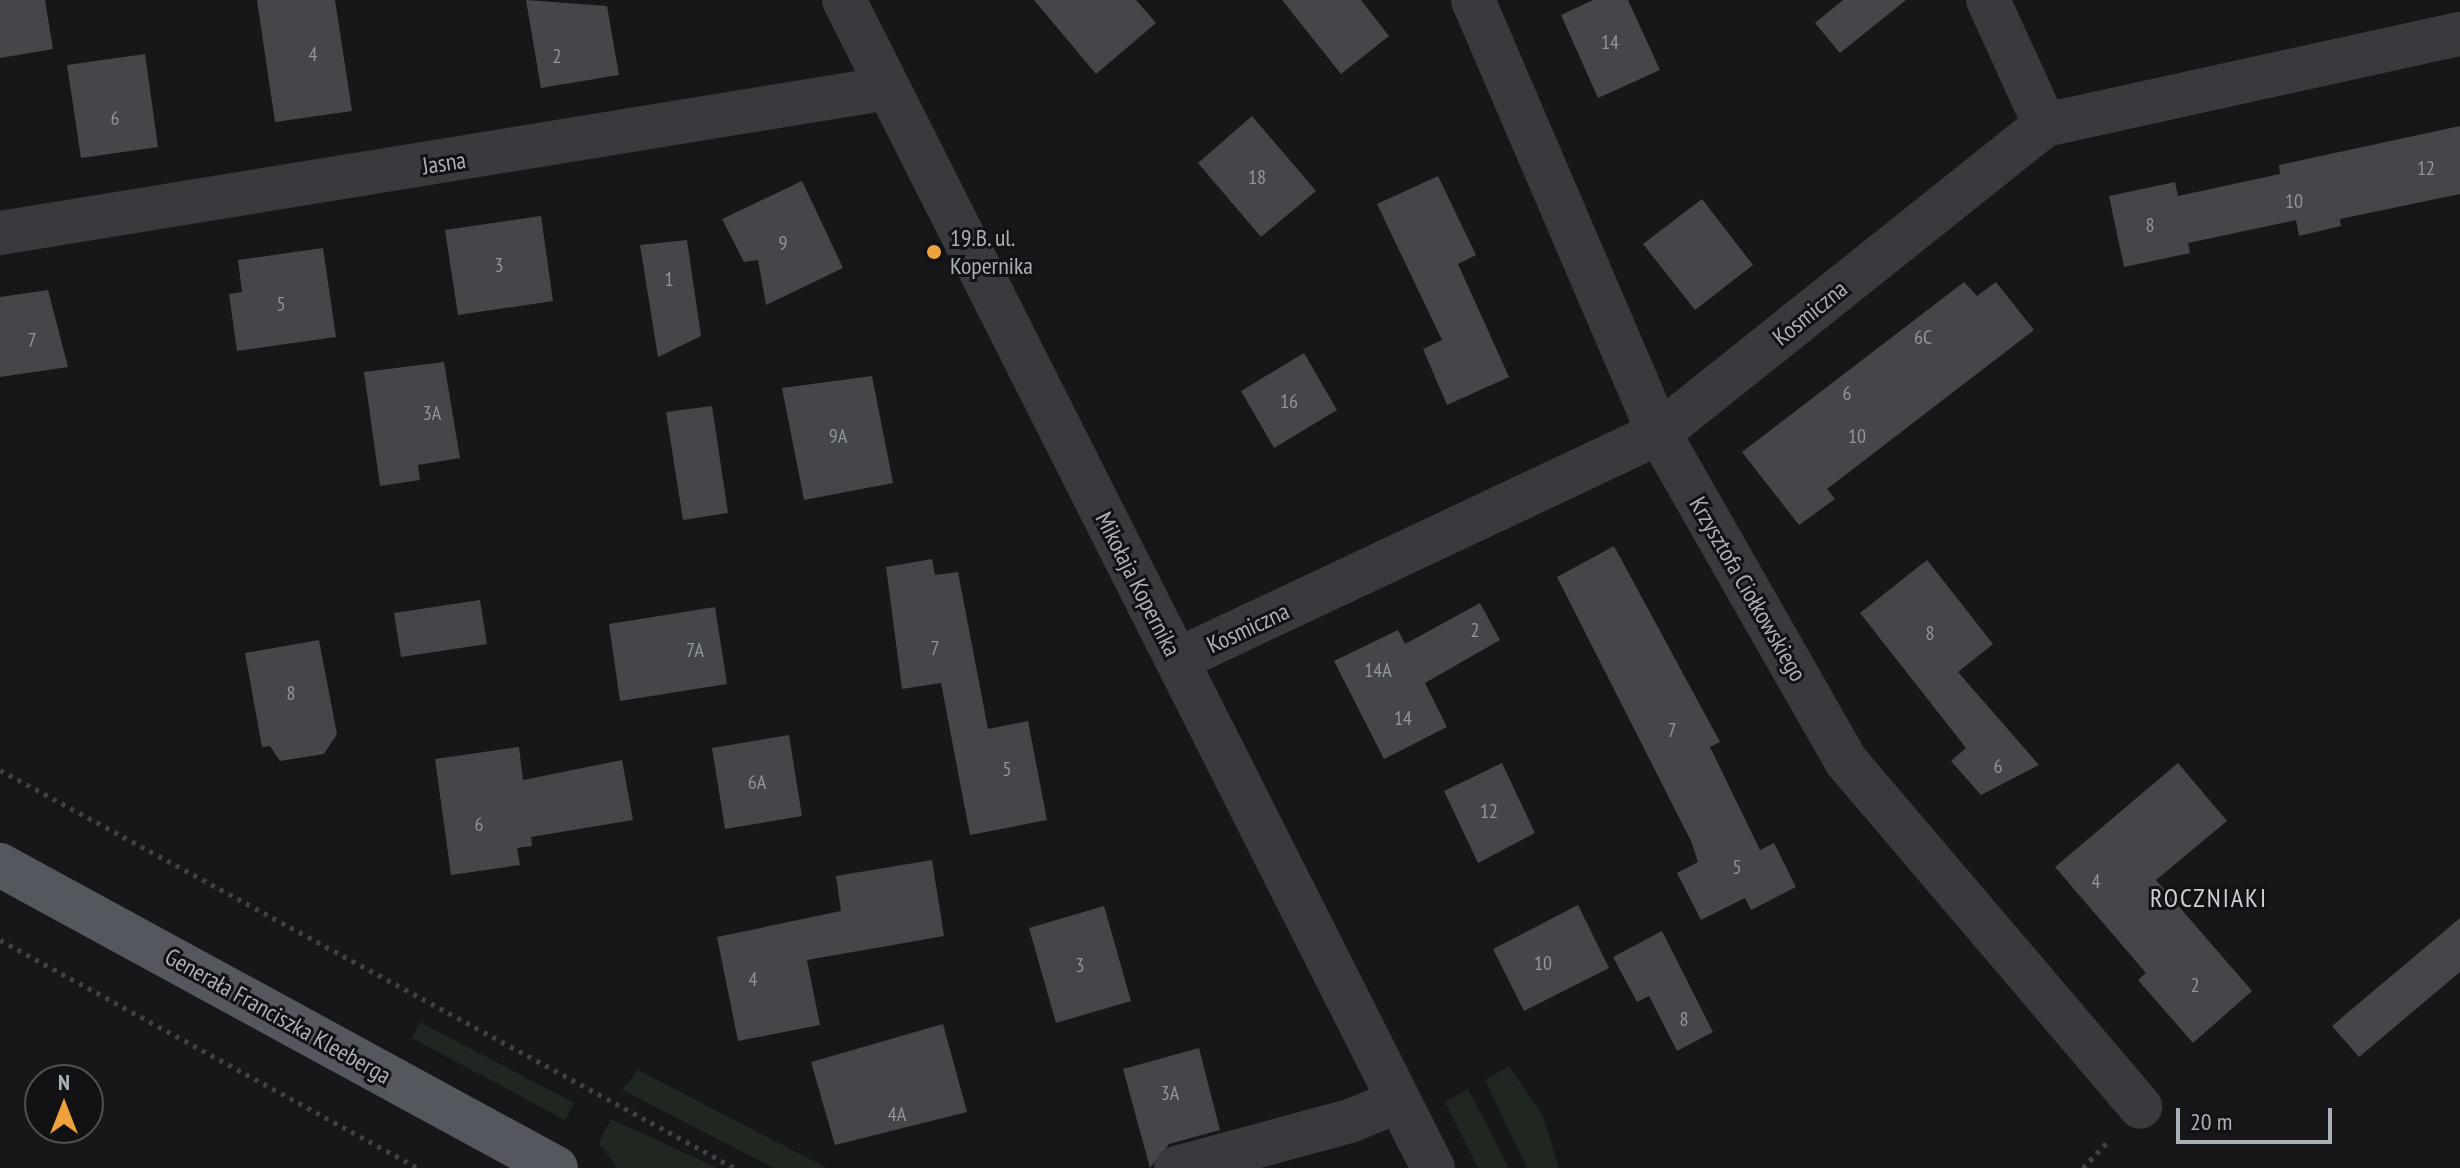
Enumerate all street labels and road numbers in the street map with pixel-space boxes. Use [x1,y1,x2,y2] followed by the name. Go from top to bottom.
[420,145,468,181] street label: Jasna
[1767,274,1853,352] street label: Kosmiczna
[1683,492,1813,686] street label: Krzysztofa Ciołkowskiego
[1089,507,1187,661] street label: Mikołaja Kopernika
[1202,597,1294,659] street label: Kosmiczna
[160,942,396,1090] street label: Generała Franciszka Kleeberga

